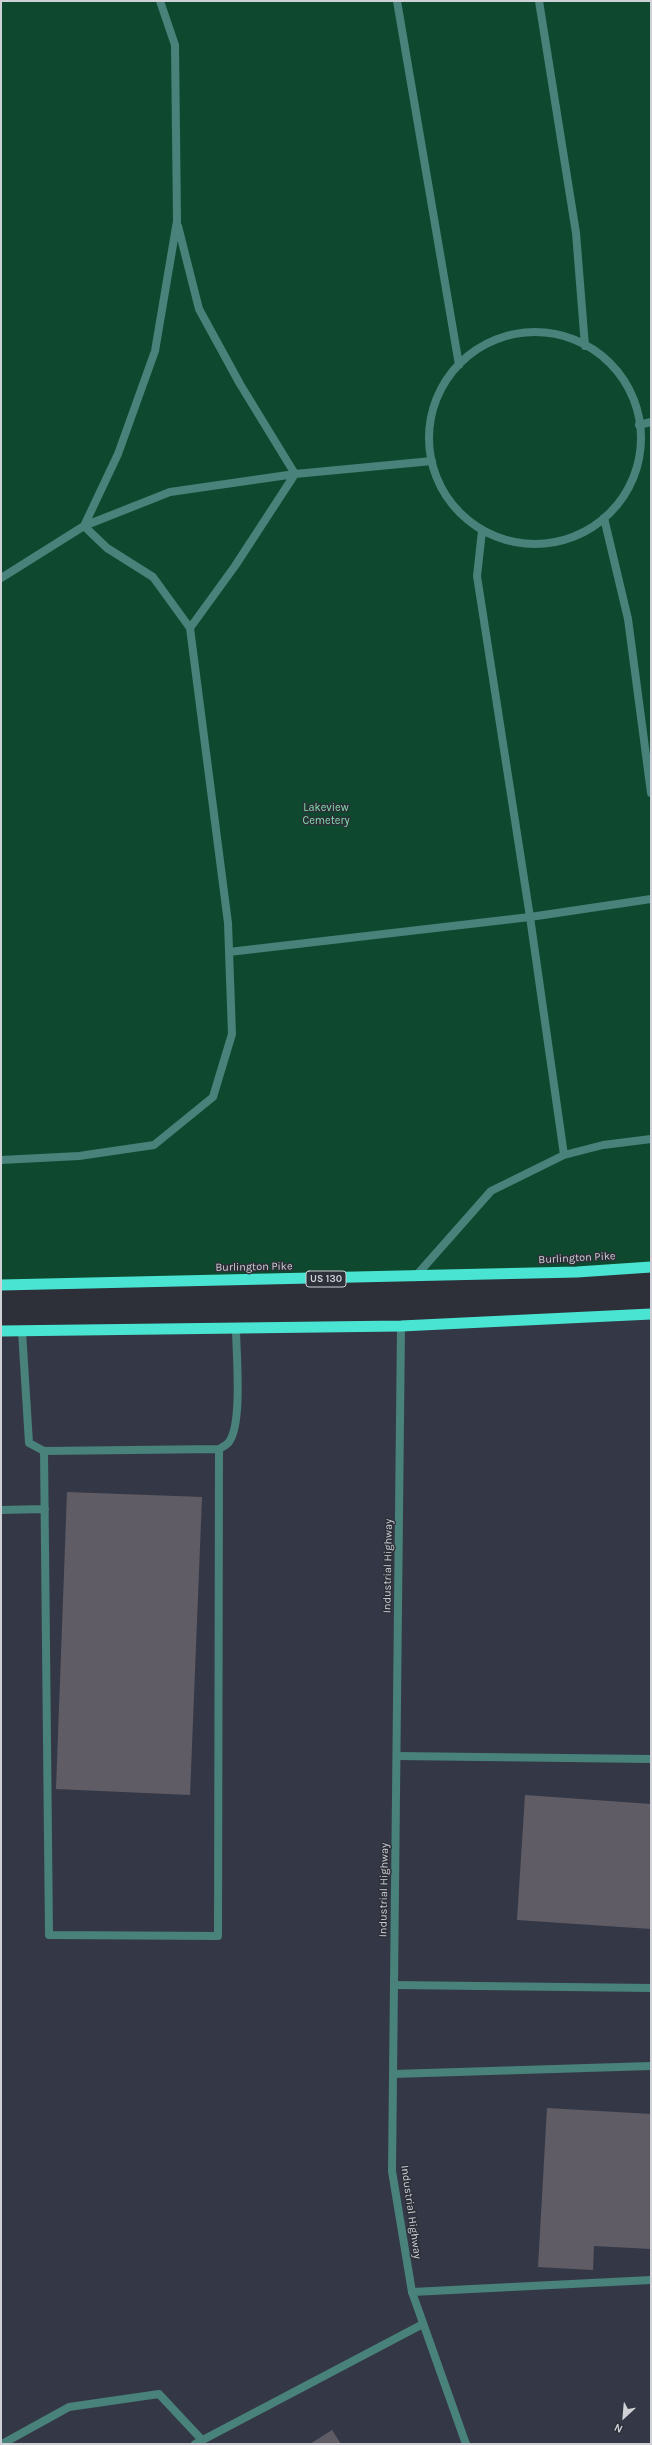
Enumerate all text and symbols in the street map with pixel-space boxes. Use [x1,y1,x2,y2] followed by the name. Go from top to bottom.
[302,801,350,827] park label: Lakeview Cemetery
[538,1249,616,1267] street label: Burlington Pike
[215,1260,293,1274] street label: Burlington Pike
[306,1271,346,1287] road number: US 130
[381,1519,395,1613] street label: Industrial Highway
[377,1843,391,1937] street label: Industrial Highway
[398,2164,424,2260] street label: Industrial Highway
[604,2397,644,2437] north arrow
[612,2421,625,2436] text: N

